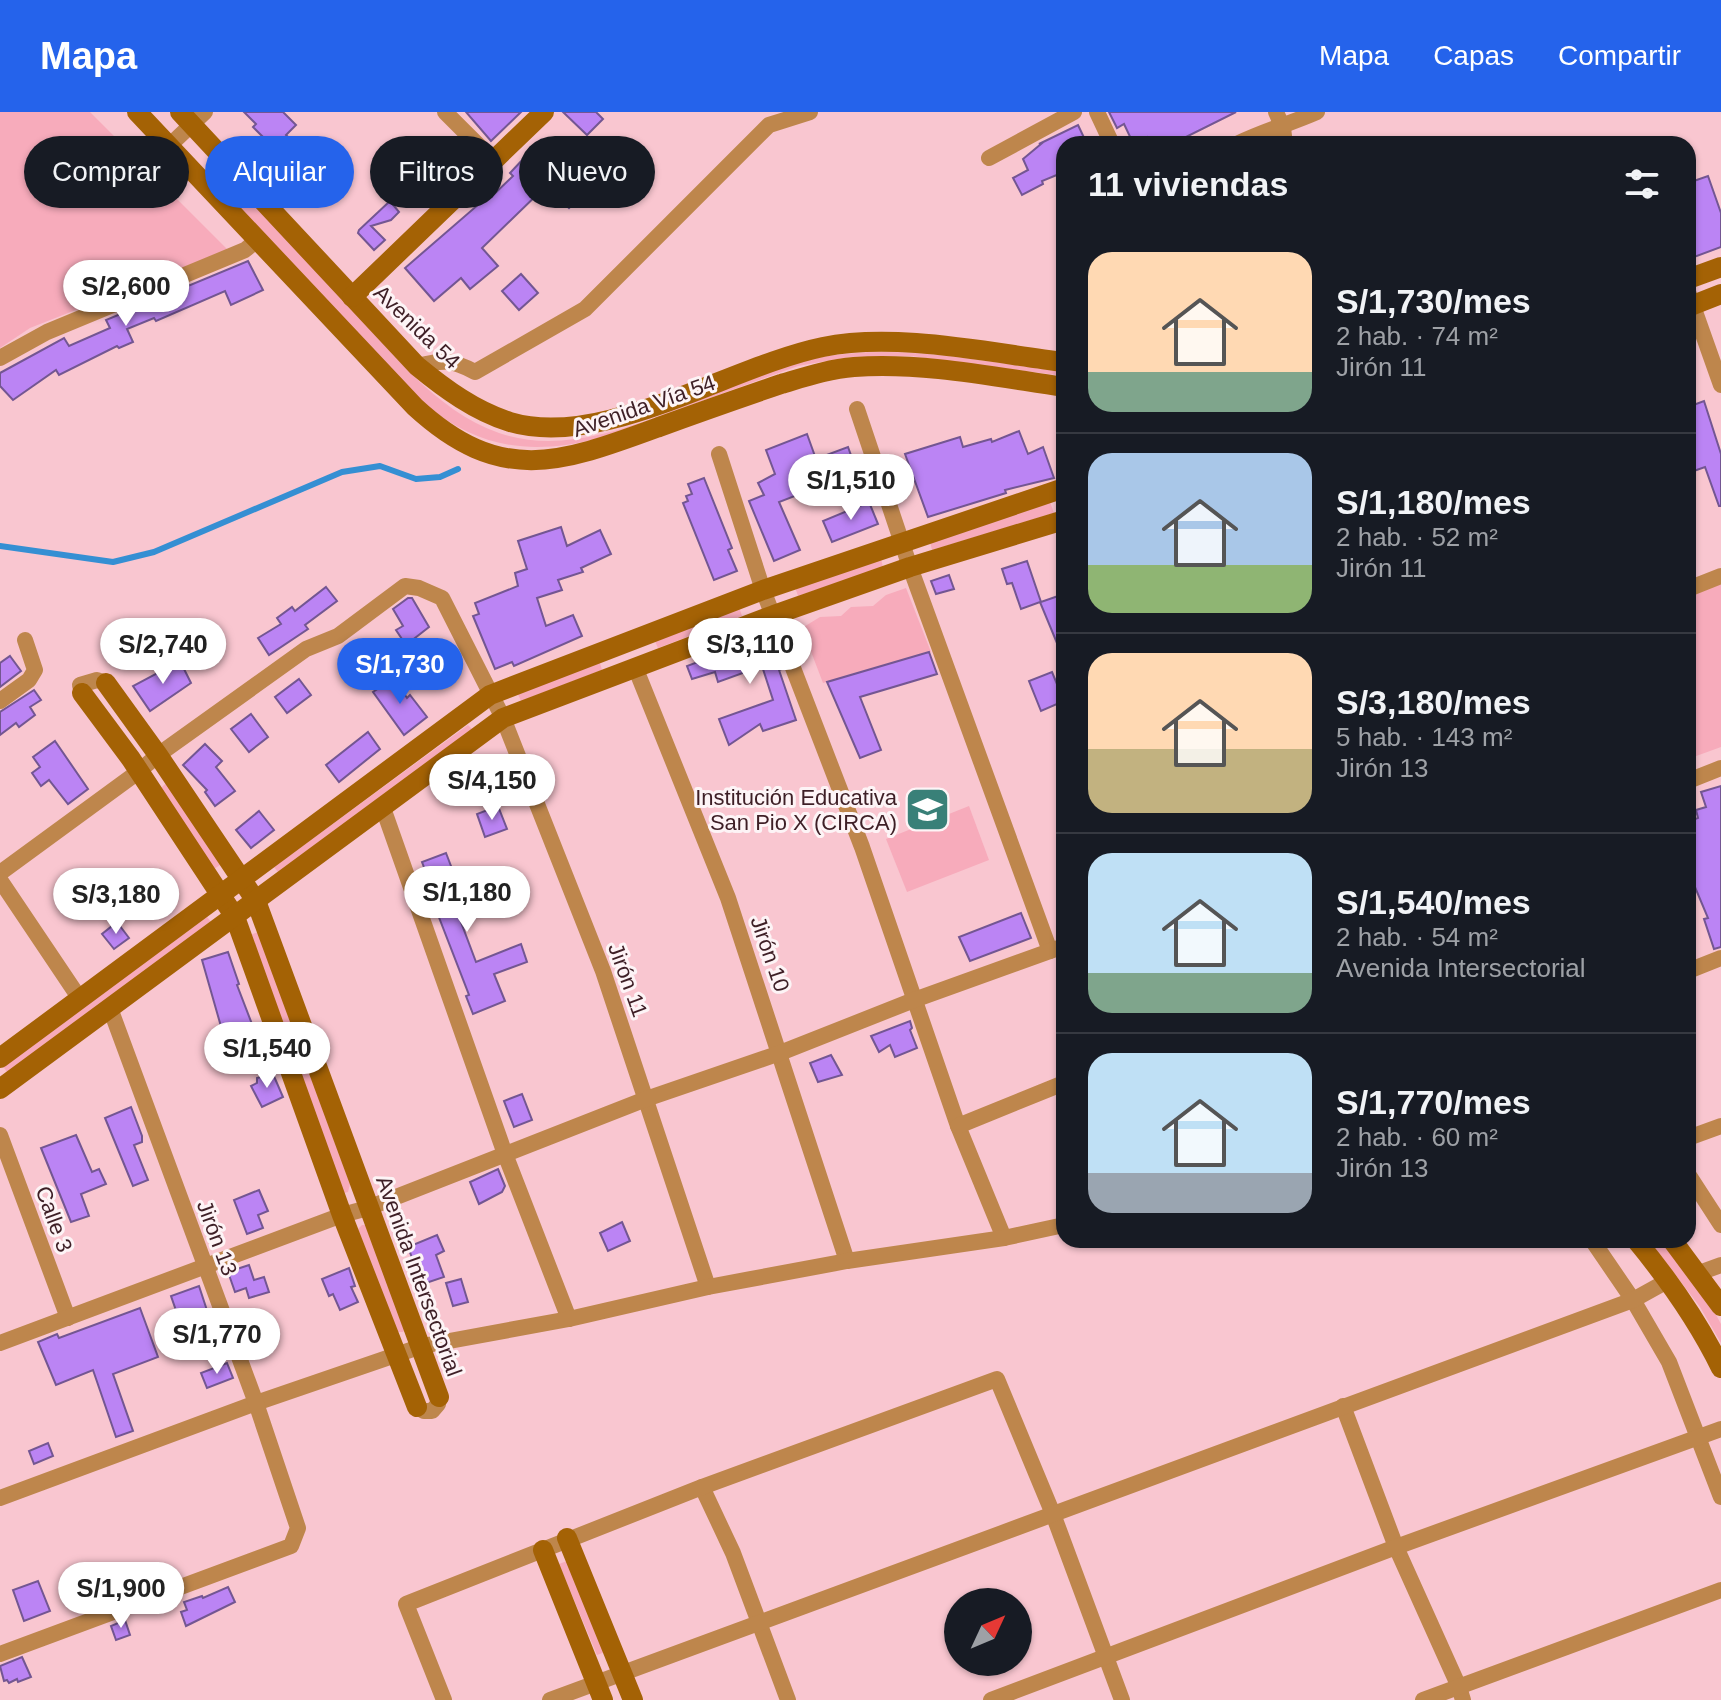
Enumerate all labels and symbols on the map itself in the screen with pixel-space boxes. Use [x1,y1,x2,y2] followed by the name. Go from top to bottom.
[52,260,200,328] pin: S/2,600
[369,280,465,374] street label: Avenida 54
[570,370,718,442] street label: Avenida Vía 54
[777,454,925,522] pin: S/1,510
[89,618,237,686] pin: S/2,740
[676,618,824,686] pin: S/3,110
[326,638,474,706] pin: S/1,730
[418,754,566,822] pin: S/4,150
[695,785,898,835] place label: Institución Educativa San Pio X (CIRCA)
[904,786,952,834] school or university icon: Institución Educativa San Pio X (CIRCA)
[393,866,541,934] pin: S/1,180
[42,868,190,936] pin: S/3,180
[745,913,795,995] street label: Jirón 10
[603,940,653,1020] street label: Jirón 11
[193,1022,341,1090] pin: S/1,540
[371,1173,467,1379] street label: Avenida Intersectorial
[31,1183,77,1255] street label: Calle 3
[192,1197,242,1279] street label: Jirón 13
[143,1308,291,1376] pin: S/1,770
[47,1562,195,1630] pin: S/1,900
[944,1588,1032,1676] north arrow

